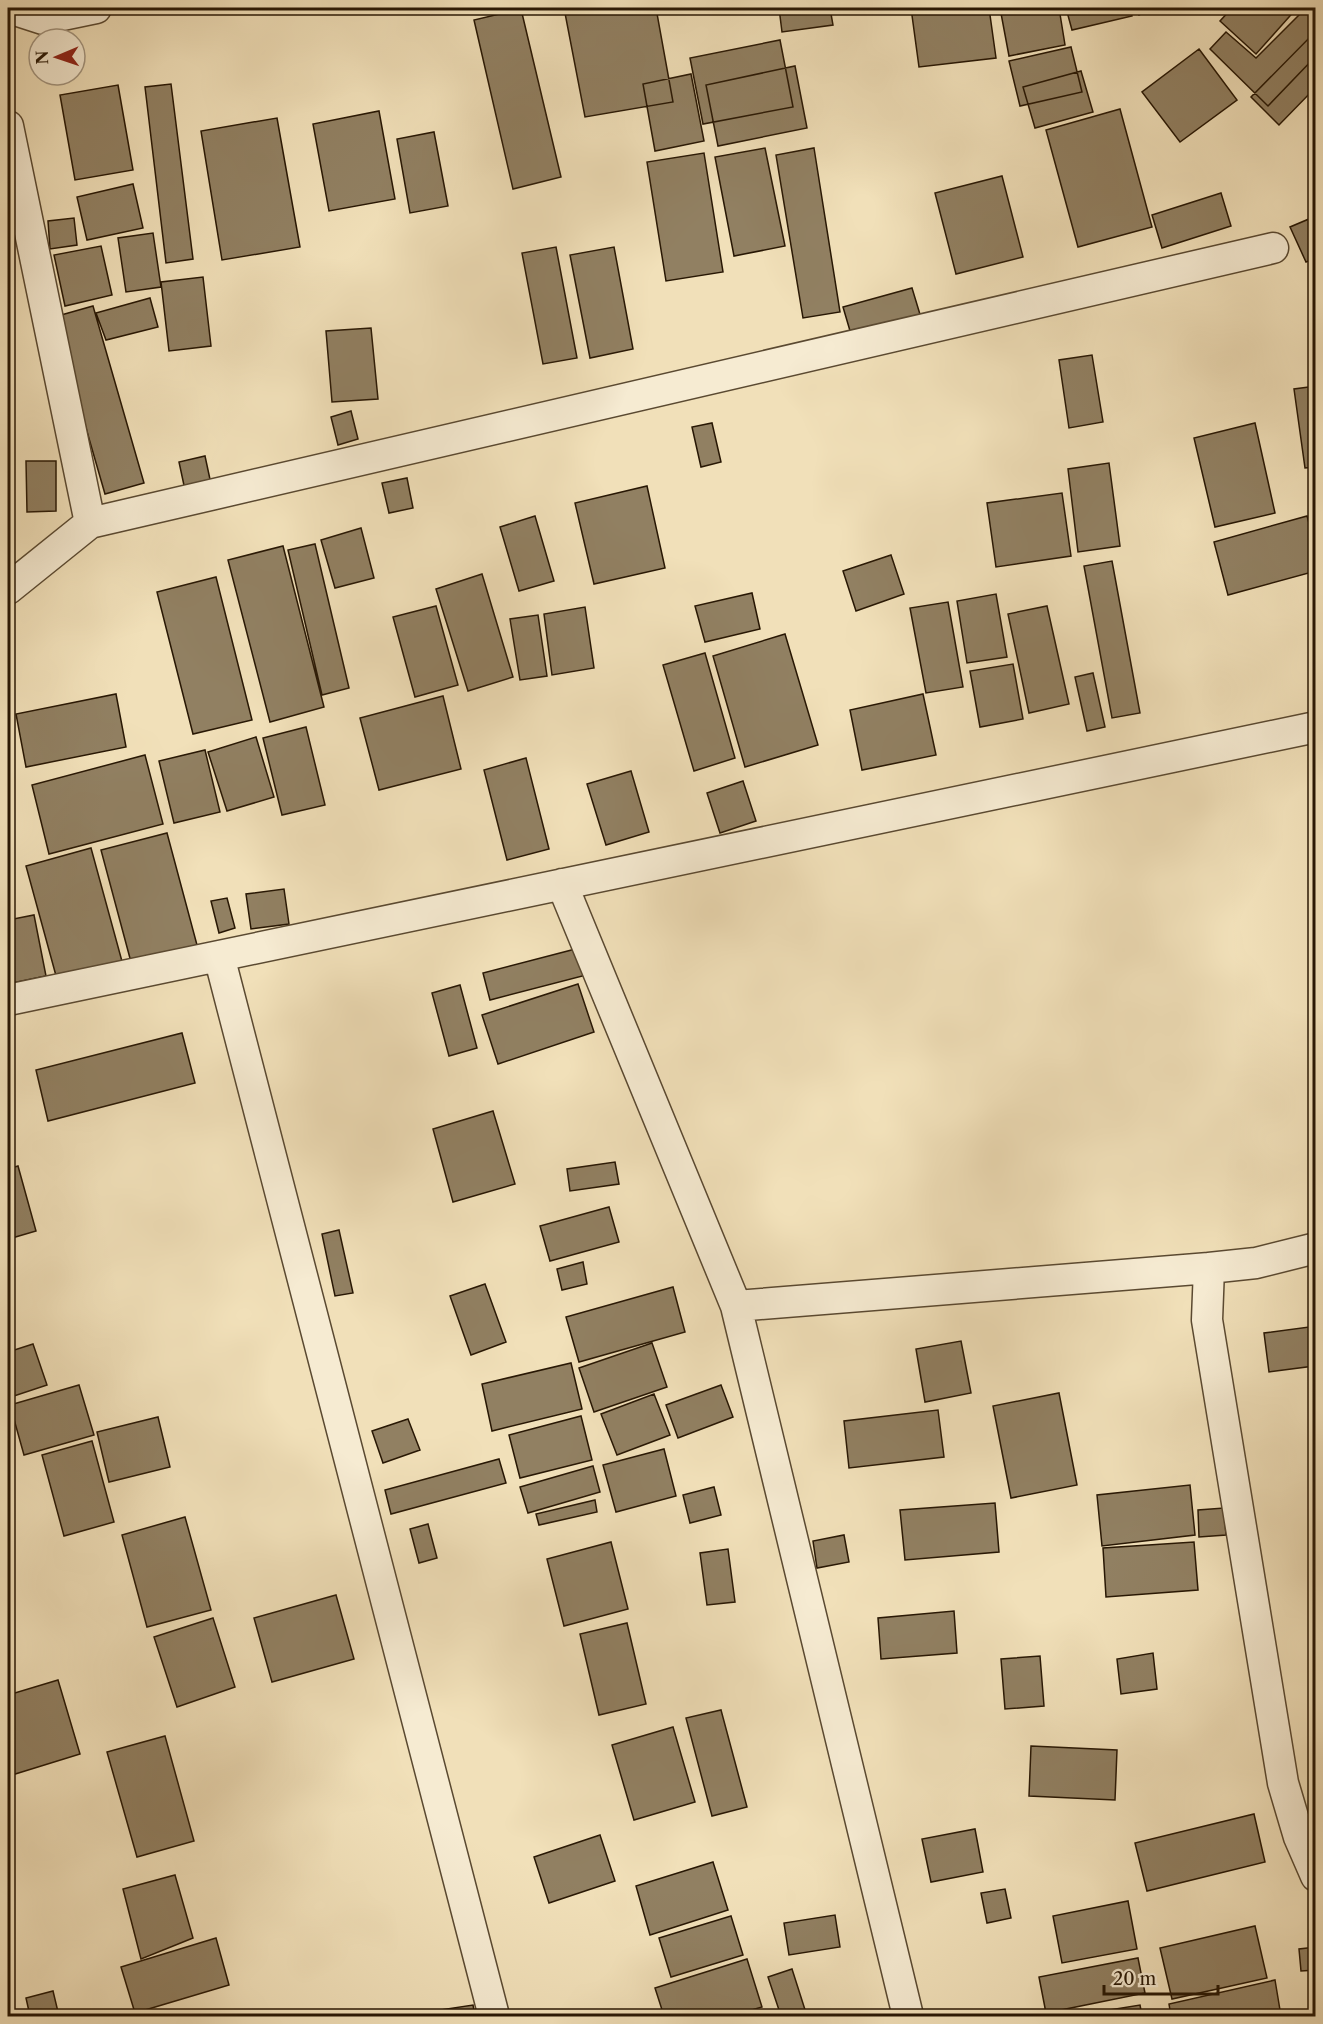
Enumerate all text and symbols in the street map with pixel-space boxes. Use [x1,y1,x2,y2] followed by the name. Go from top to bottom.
[27,27,87,87] north arrow
[32,50,52,65] text: N
[1104,1958,1218,1996] scale bar
[1113,1968,1157,1990] text: 20 m

